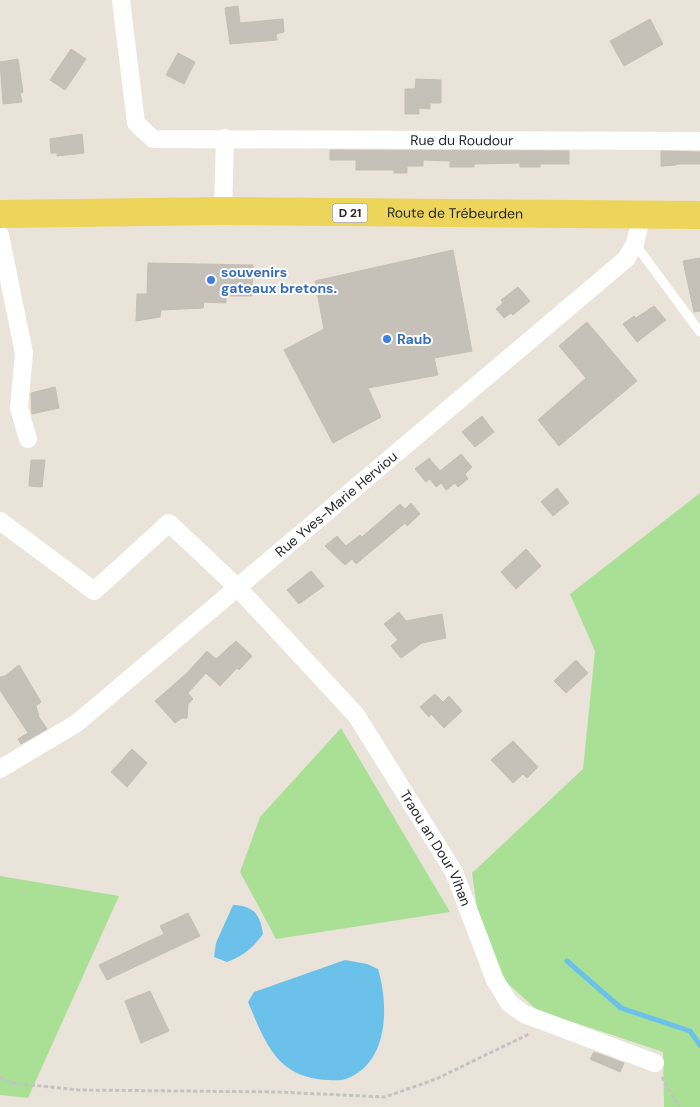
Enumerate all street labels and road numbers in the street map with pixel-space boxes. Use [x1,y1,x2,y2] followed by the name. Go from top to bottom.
[410,131,513,149] street label: Rue du Roudour
[387,203,523,223] street label: Route de Trébeurden
[332,204,368,222] road number: D 21
[271,447,401,561] street label: Rue Yves-Marie Herviou
[396,787,475,909] street label: Traou an Dour Vihan

